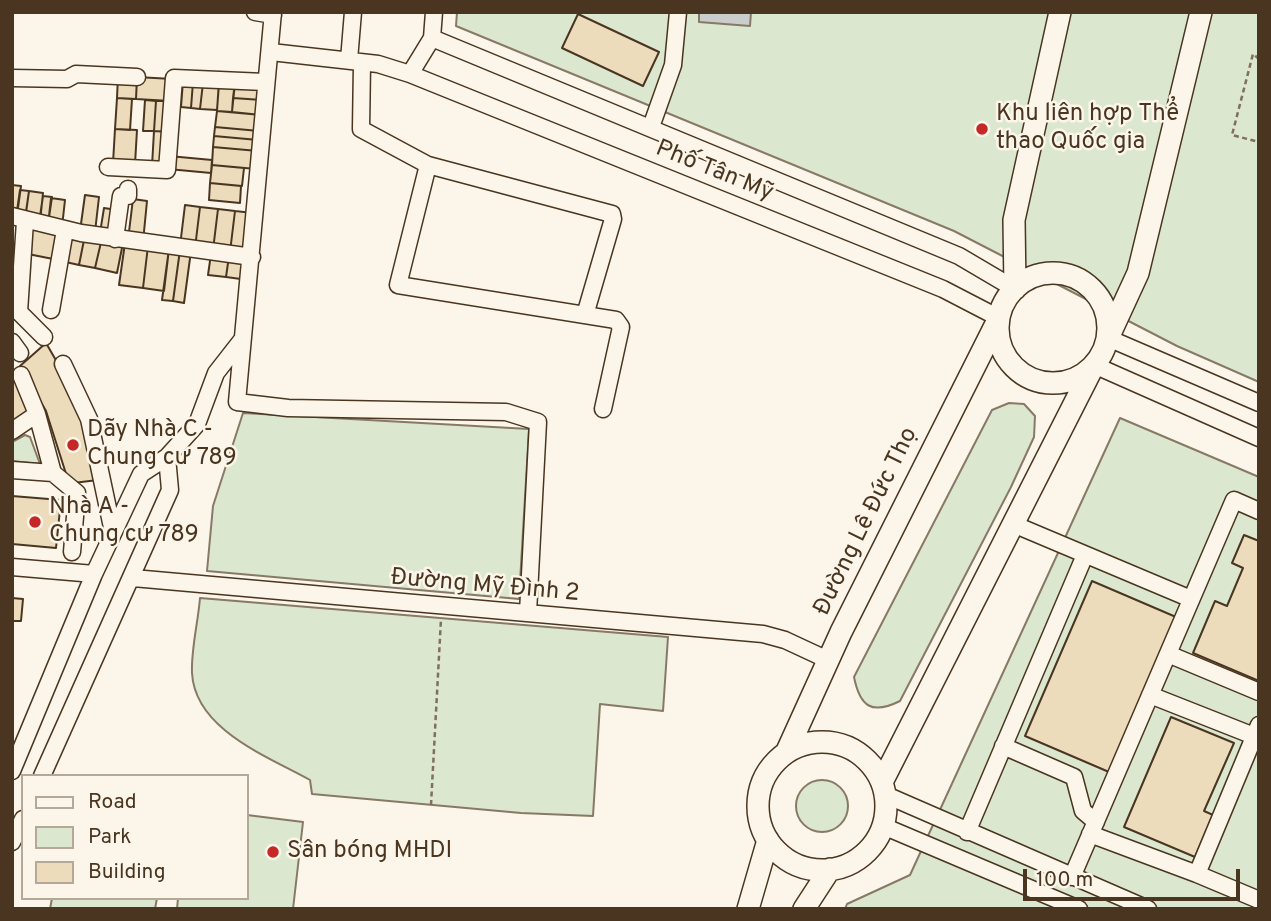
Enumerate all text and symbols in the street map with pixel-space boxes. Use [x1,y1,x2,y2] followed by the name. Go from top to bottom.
[996,101,1179,157] place label: Khu liên hợp Thể thao Quốc gia
[974,121,990,137] marker: Khu liên hợp Thể thao Quốc gia
[651,135,777,209] street label: Phố Tân Mỹ
[87,417,237,473] place label: Dãy Nhà C - Chung cư 789
[809,423,925,621] street label: Đường Lê Đức Thọ
[65,437,81,453] marker: Dãy Nhà C - Chung cư 789
[49,494,199,550] place label: Nhà A - Chung cư 789
[27,514,43,530] marker: Nhà A - Chung cư 789
[389,564,581,610] street label: Đường Mỹ Đình 2
[21,774,248,900] legend
[88,789,137,816] text: Road
[88,824,131,851] text: Park
[287,838,452,866] place label: Sân bóng MHDI
[265,844,281,860] marker: Sân bóng MHDI
[1026,855,1243,899] scale bar
[88,859,166,886] text: Building
[1036,867,1093,894] text: 100 m

